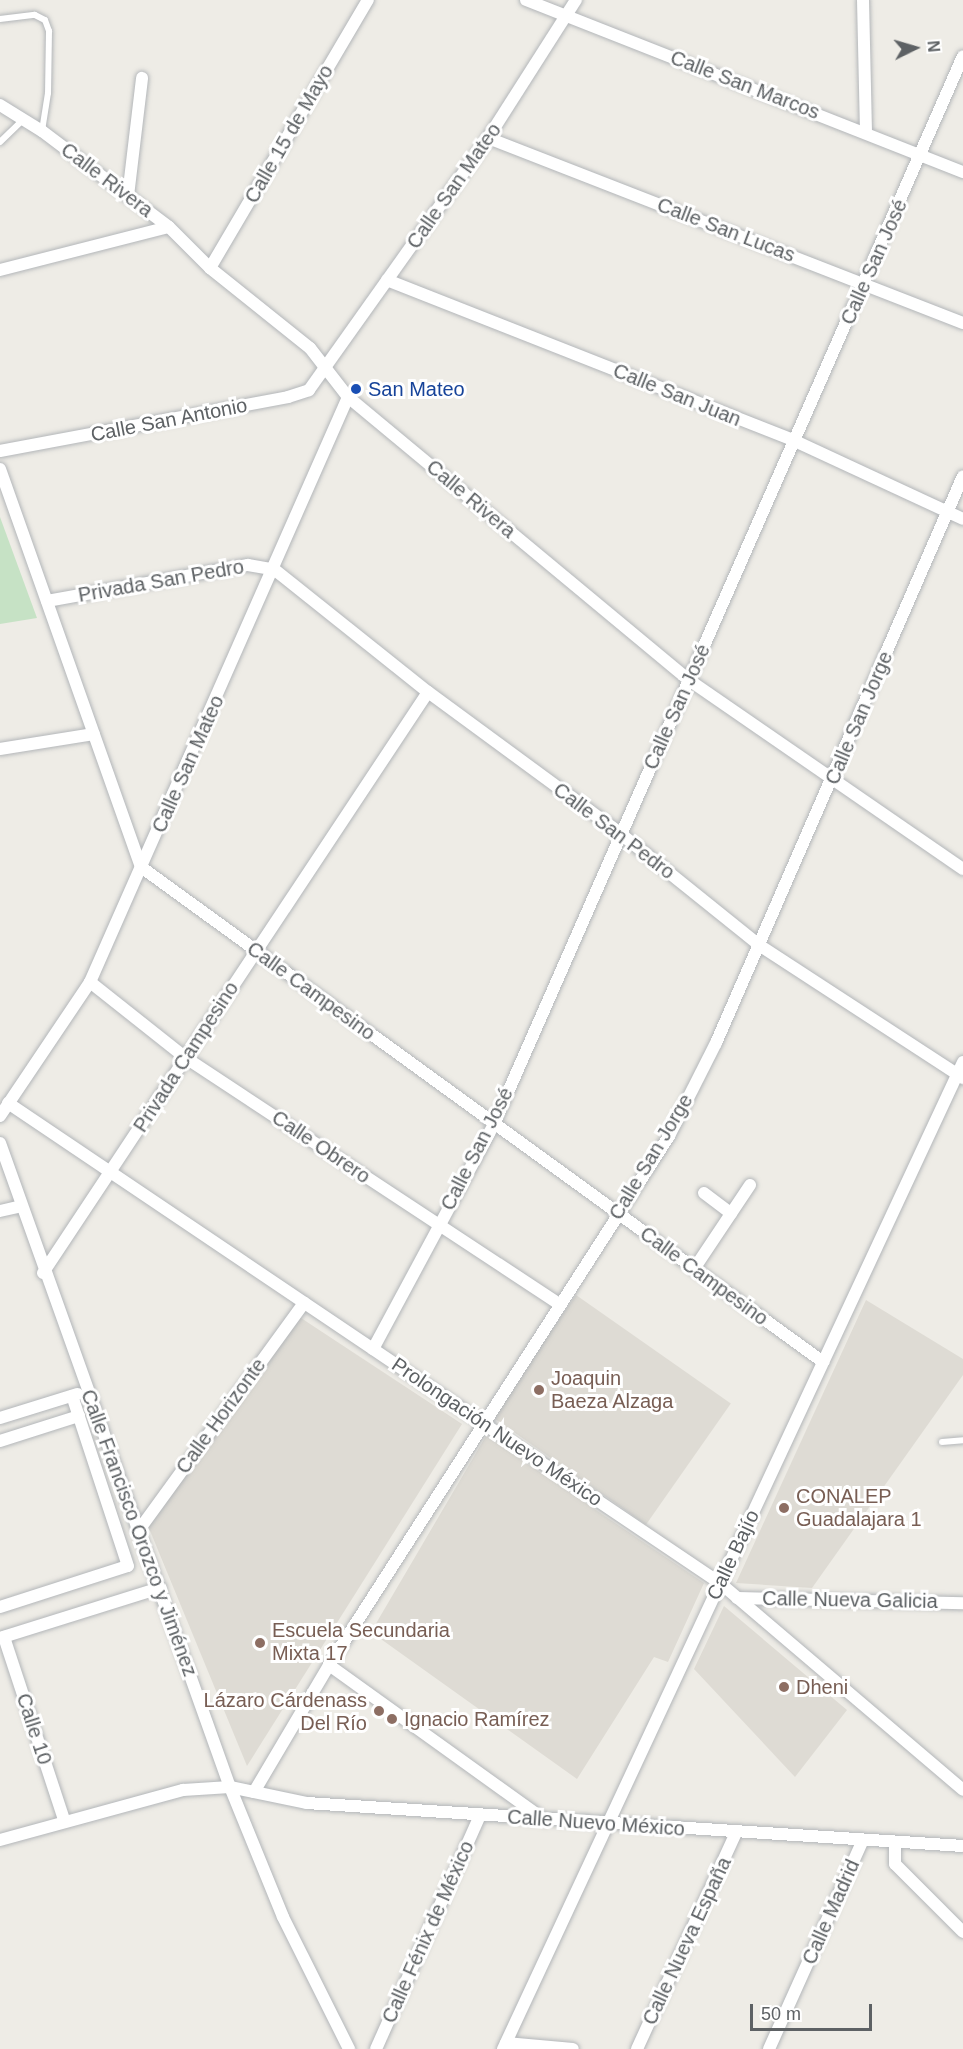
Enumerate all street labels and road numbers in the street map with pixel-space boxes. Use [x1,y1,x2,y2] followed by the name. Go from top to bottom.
[667,46,823,124] street label: Calle San Marcos
[240,61,338,207] street label: Calle 15 de Mayo
[402,119,506,253] street label: Calle San Mateo
[56,138,158,222] street label: Calle Rivera
[654,193,798,267] street label: Calle San Lucas
[836,196,912,328] street label: Calle San José
[610,358,744,432] street label: Calle San Juan
[88,393,250,447] street label: Calle San Antonio
[422,455,520,543] street label: Calle Rivera
[76,555,246,607] street label: Privada San Pedro
[639,641,715,773] street label: Calle San José
[820,648,898,788] street label: Calle San Jorge
[147,692,229,836] street label: Calle San Mateo
[549,778,679,884] street label: Calle San Pedro
[242,937,380,1045] street label: Calle Campesino
[128,977,244,1137] street label: Privada Campesino
[436,1084,518,1214] street label: Calle San José
[604,1090,698,1224] street label: Calle San Jorge
[267,1105,375,1189] street label: Calle Obrero
[635,1222,773,1330] street label: Calle Campesino
[387,1352,607,1512] street label: Prolongación Nuevo México
[171,1354,271,1478] street label: Calle Horizonte
[76,1386,202,1680] street label: Calle Francisco Orozco y Jiménez
[702,1506,764,1604] street label: Calle Bajío
[762,1586,938,1614] street label: Calle Nueva Galicia
[11,1690,57,1768] street label: Calle 10
[506,1805,686,1841] street label: Calle Nuevo México
[377,1837,479,2027] street label: Calle Fénix de México
[638,1853,736,2029] street label: Calle Nueva España
[797,1856,865,1968] street label: Calle Madrid

